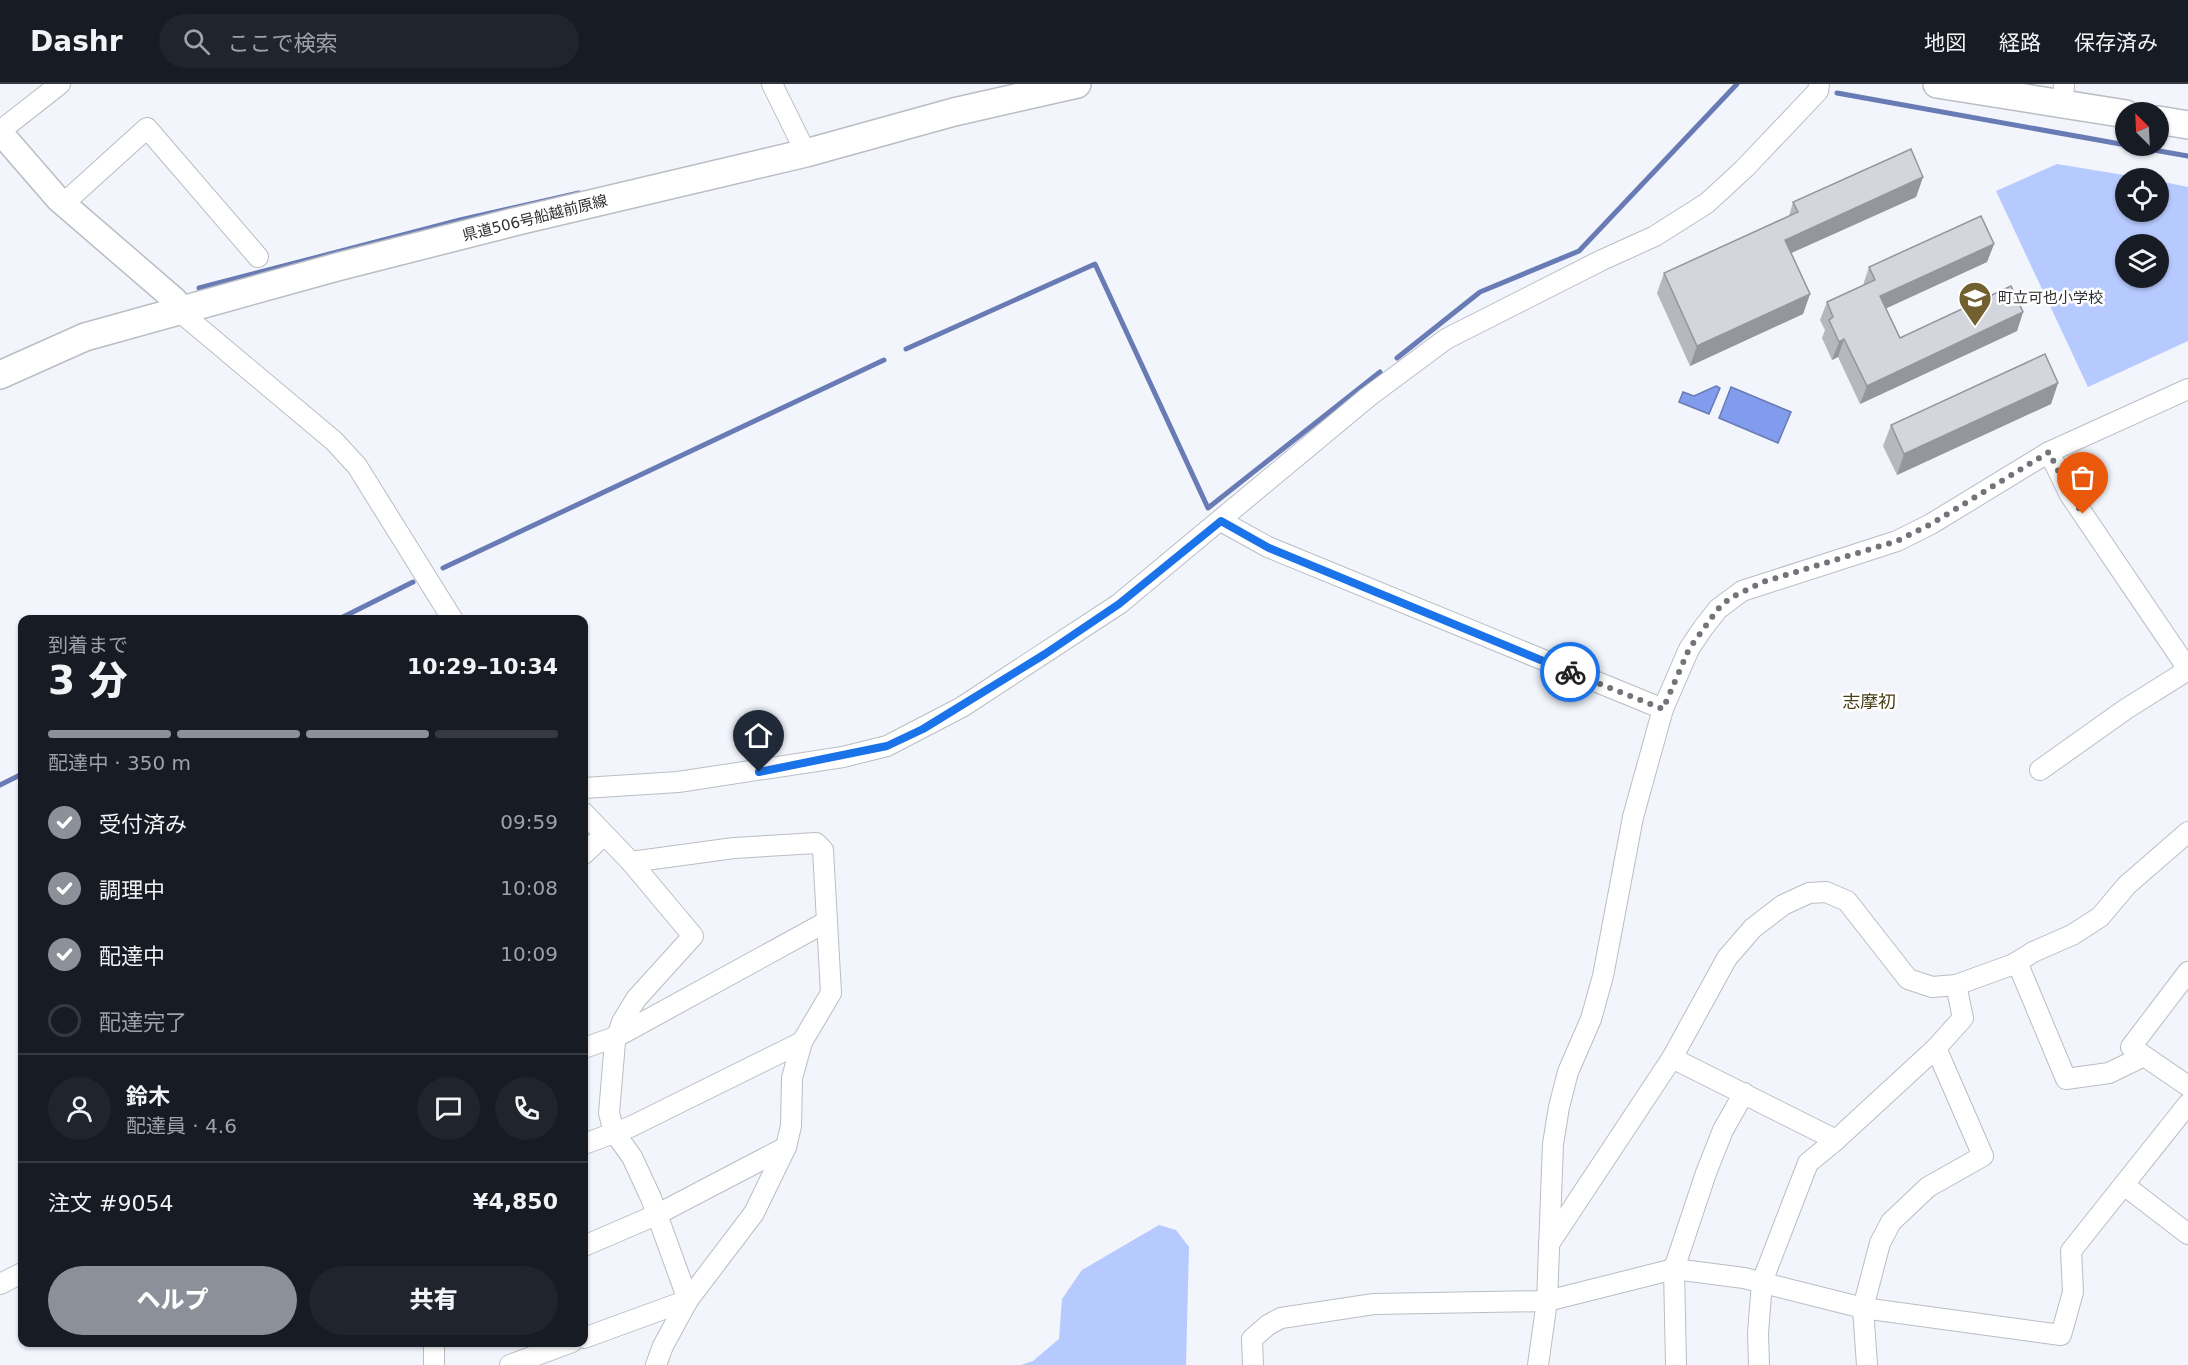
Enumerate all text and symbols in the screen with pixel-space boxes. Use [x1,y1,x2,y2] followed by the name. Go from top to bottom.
[159,14,579,68] search box
[30,25,123,58] text: Dashr
[180,25,213,58] icon: search
[228,31,338,56] text: ここで検索
[1924,31,1966,55] text: 地図
[1999,31,2041,55] text: 経路
[2074,31,2158,55] text: 保存済み
[2115,102,2169,156] north arrow
[2115,102,2169,288] map controls
[2115,168,2169,222] button: locate
[461,191,609,245] street label: 県道506号船越前原線
[2115,234,2169,288] button: layers
[1957,280,1993,327] school or university icon: 町立可也小学校
[1998,289,2103,307] place label: 町立可也小学校
[2057,452,2108,514] pin
[2066,461,2099,494] icon: bag
[48,633,128,657] text: 到着まで
[1540,642,1600,702] courier
[407,654,558,679] text: 10:29–10:34
[1554,656,1587,689] icon: bike
[48,658,128,703] text: 3 分
[1842,691,1896,712] district label: 志摩初
[733,710,784,772] pin
[742,719,775,752] icon: home
[48,751,191,775] text: 配達中 · 350 m
[48,806,81,839] icon: check
[500,810,558,834] text: 09:59
[99,812,187,837] text: 受付済み
[48,872,81,905] icon: check
[500,876,558,900] text: 10:08
[99,878,165,903] text: 調理中
[48,938,81,971] icon: check
[500,942,558,966] text: 10:09
[99,944,165,969] text: 配達中
[99,1010,187,1035] text: 配達完了
[48,1077,111,1140] button: person
[417,1077,480,1140] button: chat
[495,1077,558,1140] button: phone
[126,1084,170,1109] text: 鈴木
[126,1114,237,1138] text: 配達員 · 4.6
[473,1189,558,1214] text: ¥4,850
[48,1191,173,1216] text: 注文 #9054
[48,1266,297,1335] button: ヘルプ
[309,1266,558,1335] button: 共有

